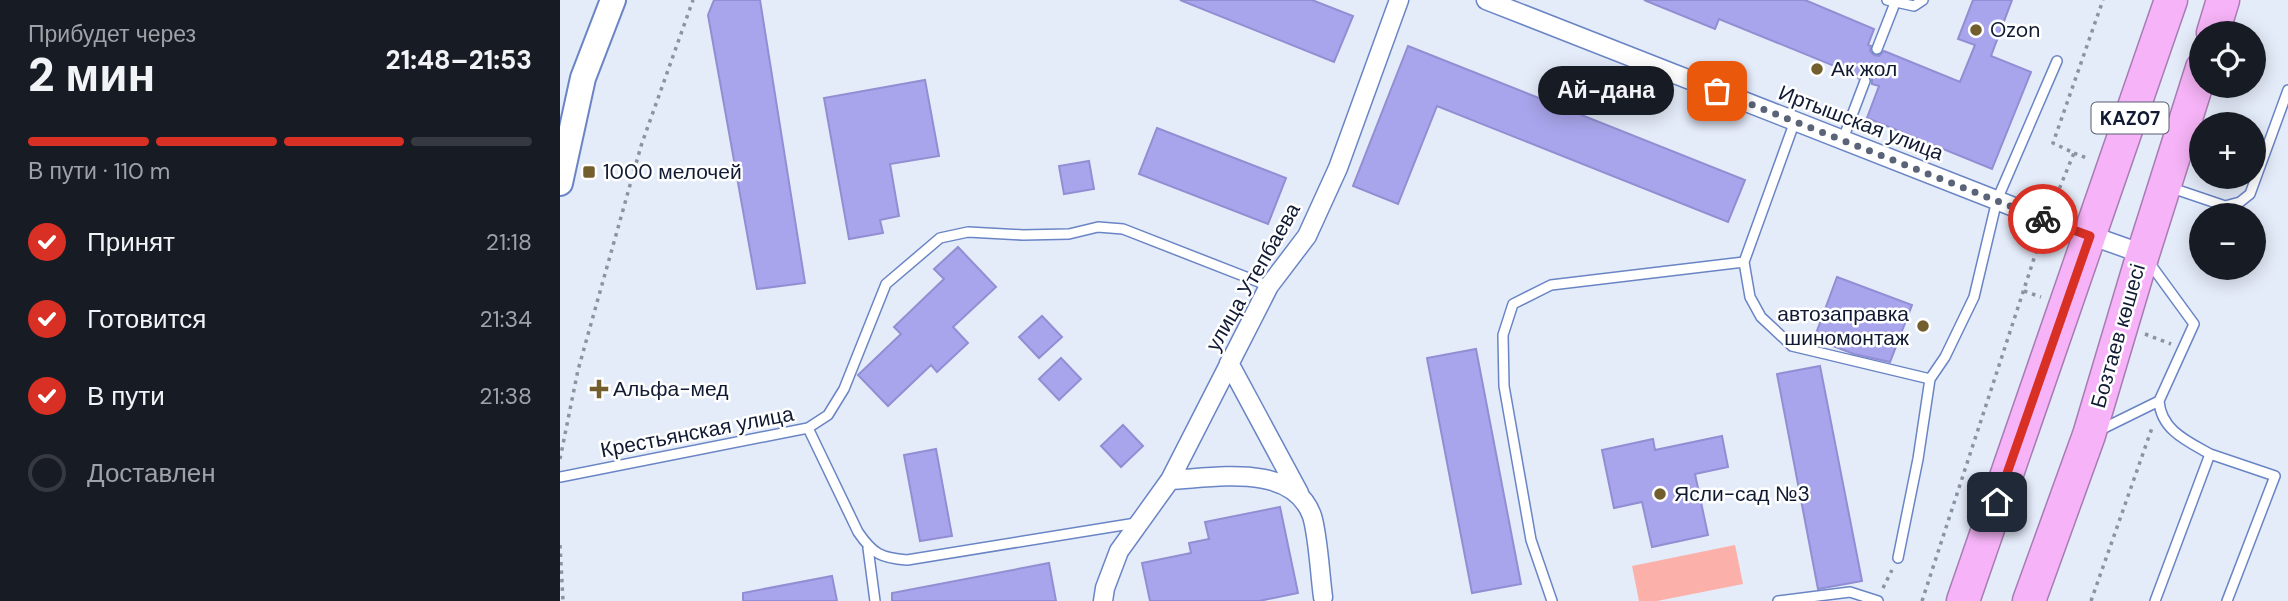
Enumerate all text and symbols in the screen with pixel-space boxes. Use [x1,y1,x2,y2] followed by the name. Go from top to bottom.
[1990,16,2040,44] place label: Ozon
[28,19,196,49] text: Прибудет через
[2189,21,2266,280] map controls
[2189,21,2266,98] button: locate
[1968,22,1984,38] marker: Ozon
[386,43,532,77] text: 21:48–21:53
[28,45,155,105] text: 2 мин
[1831,55,1897,83] place label: Ак жол
[1687,61,1747,121] pin
[1809,61,1825,77] marker: Ак жол
[1538,66,1675,116] callout: Ай-дана
[1698,72,1736,110] icon: bag
[1557,75,1655,105] text: Ай-дана
[1775,79,1948,167] street label: Иртышская улица
[2092,102,2168,134] road number: KAZ07
[2189,112,2266,189] button: +
[28,156,170,186] text: В пути · 110 m
[603,158,742,186] place label: 1000 мелочей
[581,164,597,180] marker: 1000 мелочей
[2008,184,2078,254] courier
[1199,198,1307,356] street label: улица Утепбаева
[2024,200,2062,238] icon: bike
[2189,203,2266,280] button: −
[28,223,66,261] icon: check
[87,225,175,259] text: Принят
[486,227,532,257] text: 21:18
[2084,261,2152,411] street label: Бозтаев көшесі
[28,300,66,338] icon: check
[1777,300,1909,352] place label: автозаправка шиномонтаж
[87,302,206,336] text: Готовится
[479,304,532,334] text: 21:34
[1915,318,1931,334] marker: автозаправка шиномонтаж
[613,375,728,403] place label: Альфа-мед
[28,377,66,415] icon: check
[87,379,165,413] text: В пути
[479,381,532,411] text: 21:38
[591,381,607,397] marker: Альфа-мед
[598,399,796,464] street label: Крестьянская улица
[87,456,216,490] text: Доставлен
[1967,472,2027,532] pin
[1674,480,1810,508] place label: Ясли-сад №3
[1978,483,2016,521] icon: home
[1652,486,1668,502] marker: Ясли-сад №3

